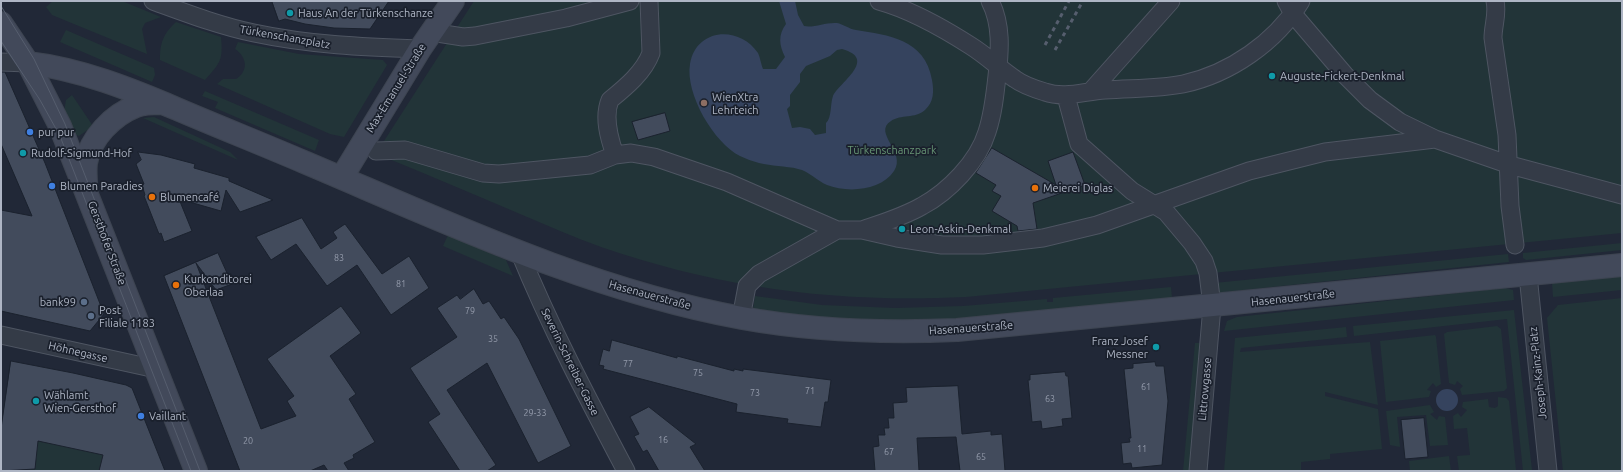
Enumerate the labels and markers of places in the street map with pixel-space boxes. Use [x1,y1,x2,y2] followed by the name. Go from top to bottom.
[298,6,433,20] place label: Haus An der Türkenschanze
[285,8,295,18] marker: Haus An der Türkenschanze
[1280,69,1404,83] place label: Auguste-Fickert-Denkmal
[1267,71,1277,81] marker: Auguste-Fickert-Denkmal
[712,90,759,116] place label: WienXtra Lehrteich
[699,98,709,108] marker: WienXtra Lehrteich
[38,125,74,139] place label: pur pur
[25,127,35,137] marker: pur pur
[31,146,132,160] place label: Rudolf-Sigmund-Hof
[18,148,28,158] marker: Rudolf-Sigmund-Hof
[60,179,142,193] place label: Blumen Paradies
[47,181,57,191] marker: Blumen Paradies
[1043,181,1113,195] place label: Meierei Diglas
[1030,183,1040,193] marker: Meierei Diglas
[160,190,219,204] place label: Blumencafé
[147,192,157,202] marker: Blumencafé
[910,222,1011,236] place label: Leon-Askin-Denkmal
[897,224,907,234] marker: Leon-Askin-Denkmal
[184,272,252,298] place label: Kurkonditorei Oberlaa
[171,280,181,290] marker: Kurkonditorei Oberlaa
[40,295,76,309] place label: bank99
[79,297,89,307] marker: bank99
[99,303,155,329] place label: Post Filiale 1183
[86,311,96,321] marker: Post Filiale 1183
[1092,334,1148,360] place label: Franz Josef Messner
[1151,342,1161,352] marker: Franz Josef Messner
[44,388,116,414] place label: Wählamt Wien-Gersthof
[31,396,41,406] marker: Wählamt Wien-Gersthof
[149,409,186,423] place label: Vaillant
[136,411,146,421] marker: Vaillant

